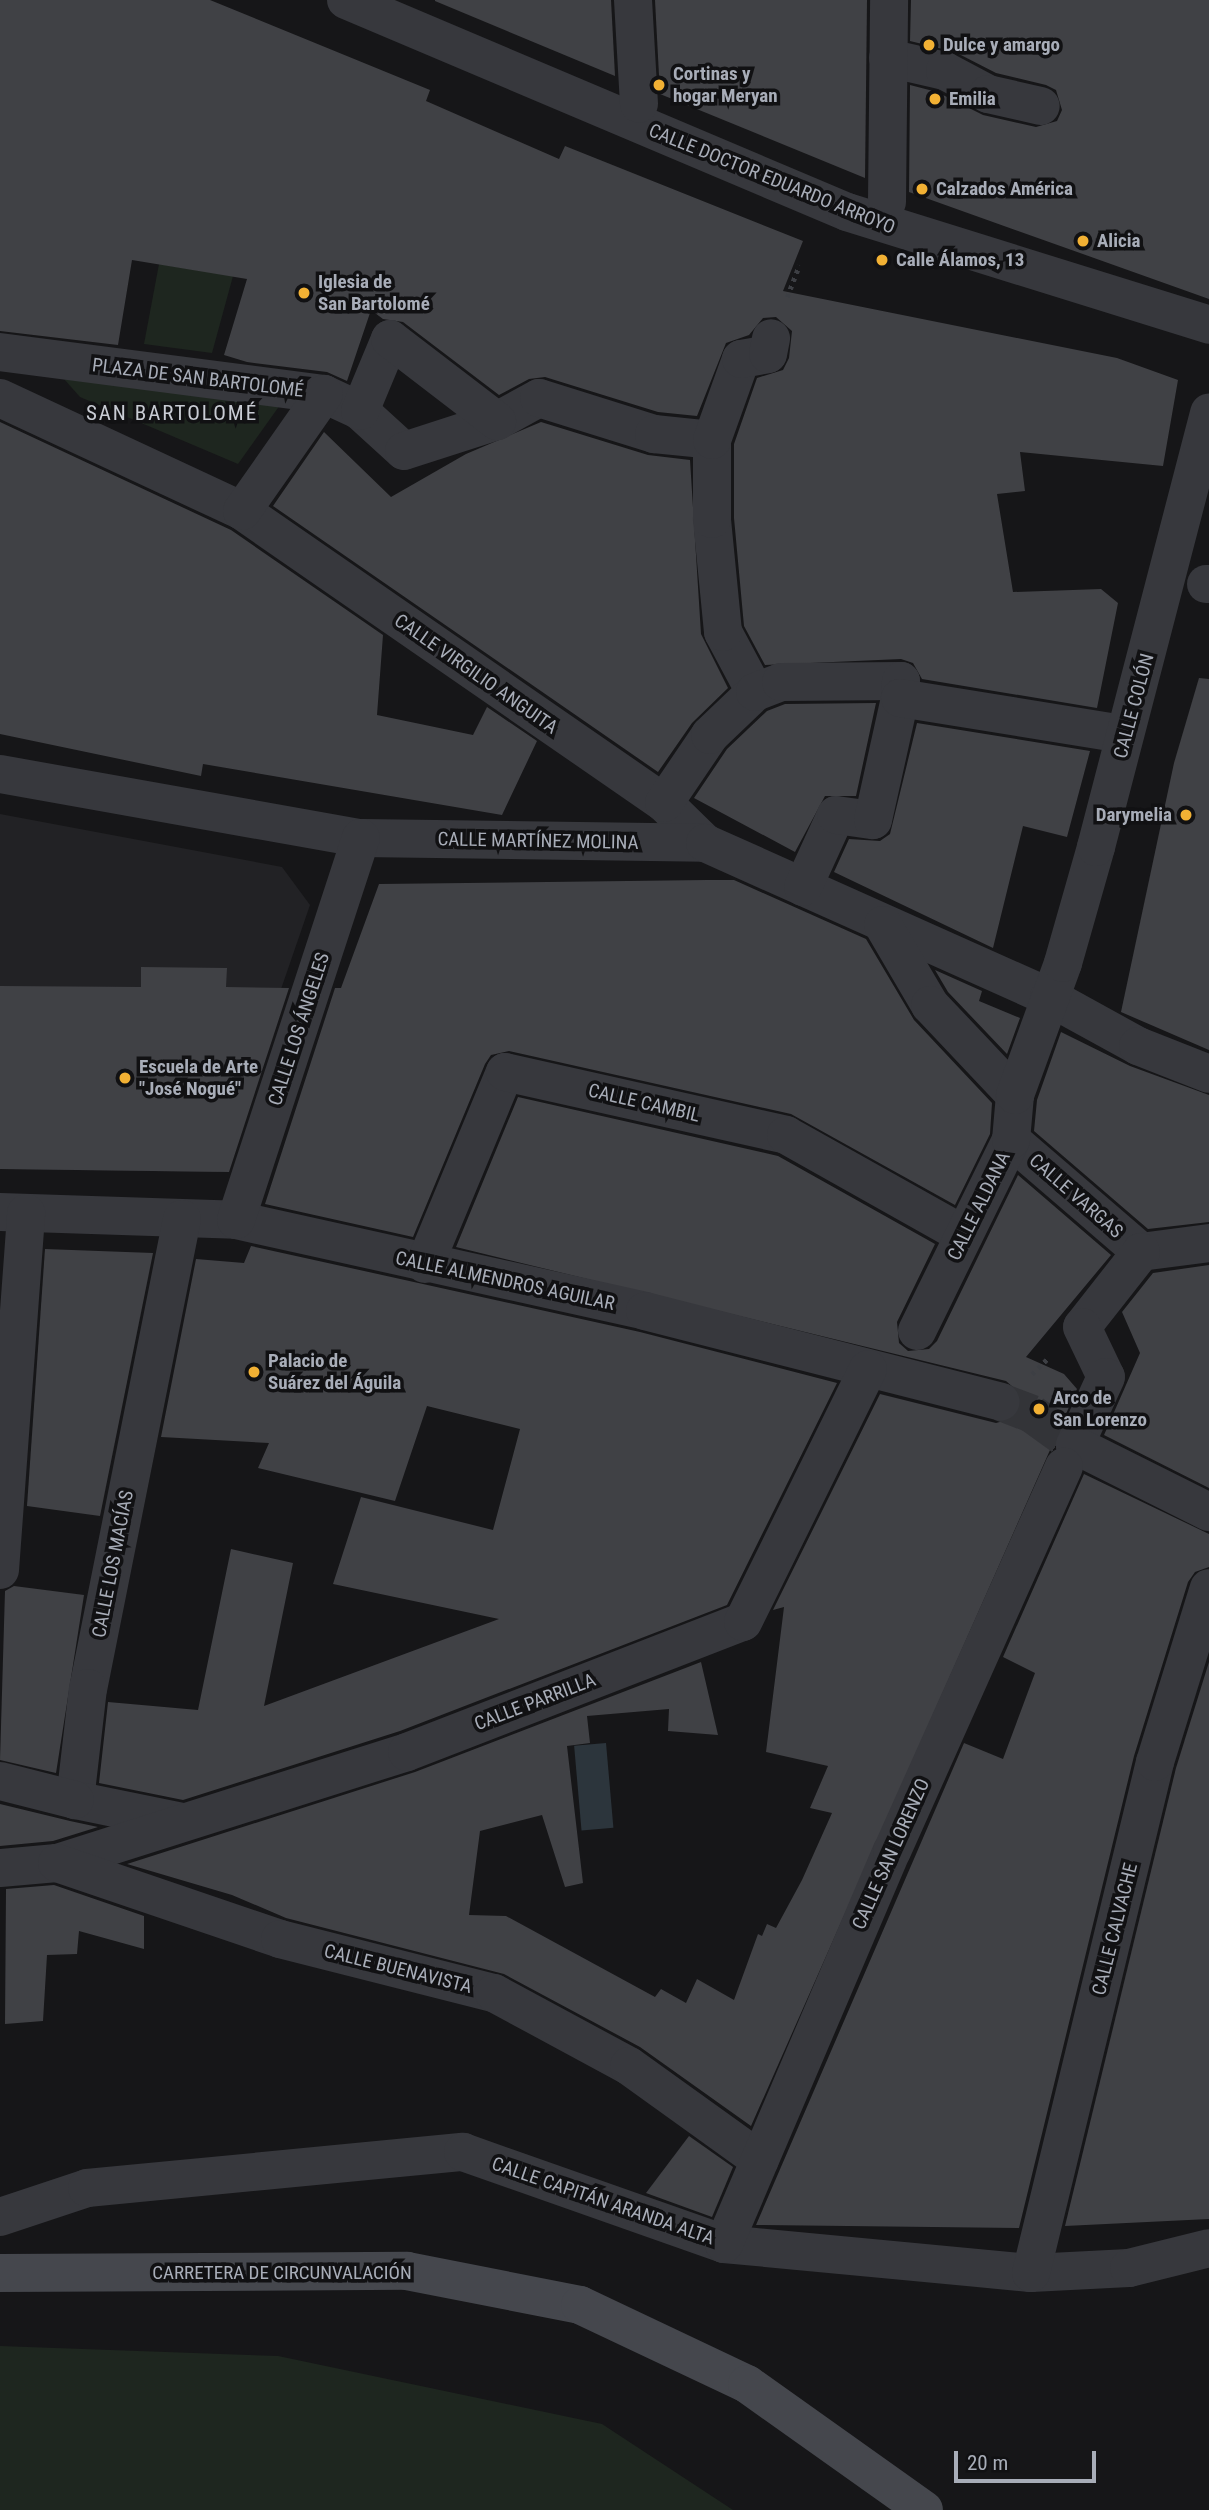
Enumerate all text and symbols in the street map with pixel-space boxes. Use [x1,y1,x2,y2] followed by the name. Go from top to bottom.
[943,34,1060,56] place label: Dulce y amargo
[921,37,937,53] marker: Dulce y amargo
[673,63,778,107] place label: Cortinas y hogar Meryan
[651,77,667,93] marker: Cortinas y hogar Meryan
[949,88,996,110] place label: Emilia
[927,91,943,107] marker: Emilia
[646,119,898,239] street label: CALLE DOCTOR EDUARDO ARROYO
[936,178,1073,200] place label: Calzados América
[914,181,930,197] marker: Calzados América
[1097,230,1140,252] place label: Alicia
[1075,233,1091,249] marker: Alicia
[896,249,1024,271] place label: Calle Álamos, 13
[874,252,890,268] marker: Calle Álamos, 13
[318,271,430,315] place label: Iglesia de San Bartolomé
[296,285,312,301] marker: Iglesia de San Bartolomé
[91,354,305,402] street label: PLAZA DE SAN BARTOLOMÉ
[88,400,256,426] district label: SAN BARTOLOMÉ
[390,609,562,739] street label: CALLE VIRGILIO ANGUITA
[1109,651,1159,761] street label: CALLE COLÓN
[1096,804,1172,826] place label: Darymelia
[1178,807,1194,823] marker: Darymelia
[437,828,639,854] street label: CALLE MARTÍNEZ MOLINA
[264,950,334,1108] street label: CALLE LOS ÁNGELES
[139,1056,258,1100] place label: Escuela de Arte "José Nogué"
[117,1070,133,1086] marker: Escuela de Arte "José Nogué"
[586,1079,702,1127] street label: CALLE CAMBIL
[943,1148,1015,1264] street label: CALLE ALDANA
[1025,1149,1127,1243] street label: CALLE VARGAS
[393,1247,617,1315] street label: CALLE ALMENDROS AGUILAR
[268,1350,401,1394] place label: Palacio de Suárez del Águila
[246,1364,262,1380] marker: Palacio de Suárez del Águila
[1053,1387,1147,1431] place label: Arco de San Lorenzo
[1031,1401,1047,1417] marker: Arco de San Lorenzo
[88,1488,138,1640] street label: CALLE LOS MACÍAS
[471,1668,599,1736] street label: CALLE PARRILLA
[847,1775,935,1933] street label: CALLE SAN LORENZO
[1088,1860,1142,1998] street label: CALLE CALVACHE
[322,1940,474,1998] street label: CALLE BUENAVISTA
[489,2152,717,2250] street label: CALLE CAPITÁN ARANDA ALTA
[152,2262,412,2284] street label: CARRETERA DE CIRCUNVALACIÓN
[957,2436,1099,2480] scale bar
[967,2451,1008,2475] text: 20 m

